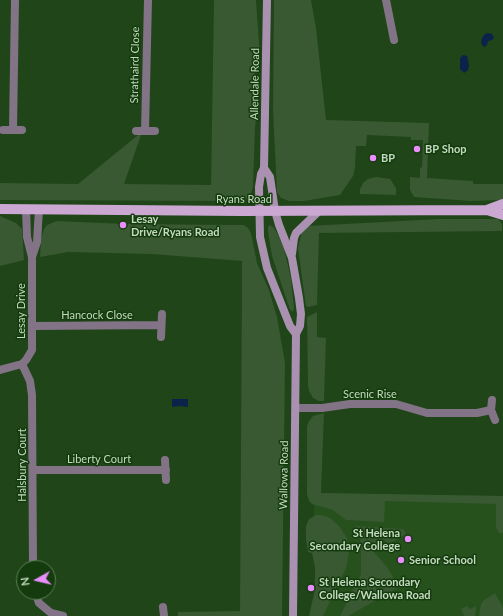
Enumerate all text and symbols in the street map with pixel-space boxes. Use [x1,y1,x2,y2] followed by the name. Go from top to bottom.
[128,27,142,103] street label: Strathaird Close
[248,48,262,120] street label: Allendale Road
[425,142,466,156] place label: BP Shop
[412,144,422,154] marker: BP Shop
[381,151,395,165] place label: BP
[368,153,378,163] marker: BP
[216,192,272,206] street label: Ryans Road
[131,212,219,238] place label: Lesay Drive/Ryans Road
[118,220,128,230] marker: Lesay Drive/Ryans Road
[14,283,28,339] street label: Lesay Drive
[61,308,133,322] street label: Hancock Close
[343,387,397,401] street label: Scenic Rise
[15,428,29,502] street label: Halsbury Court
[277,440,291,510] street label: Wallowa Road
[67,452,131,466] street label: Liberty Court
[310,526,400,552] place label: St Helena Secondary College
[403,534,413,544] marker: St Helena Secondary College
[409,553,476,567] place label: Senior School
[396,555,406,565] marker: Senior School
[16,560,56,600] north arrow
[319,575,431,601] place label: St Helena Secondary College/Wallowa Road
[18,577,32,587] text: N
[306,583,316,593] marker: St Helena Secondary College/Wallowa Road

